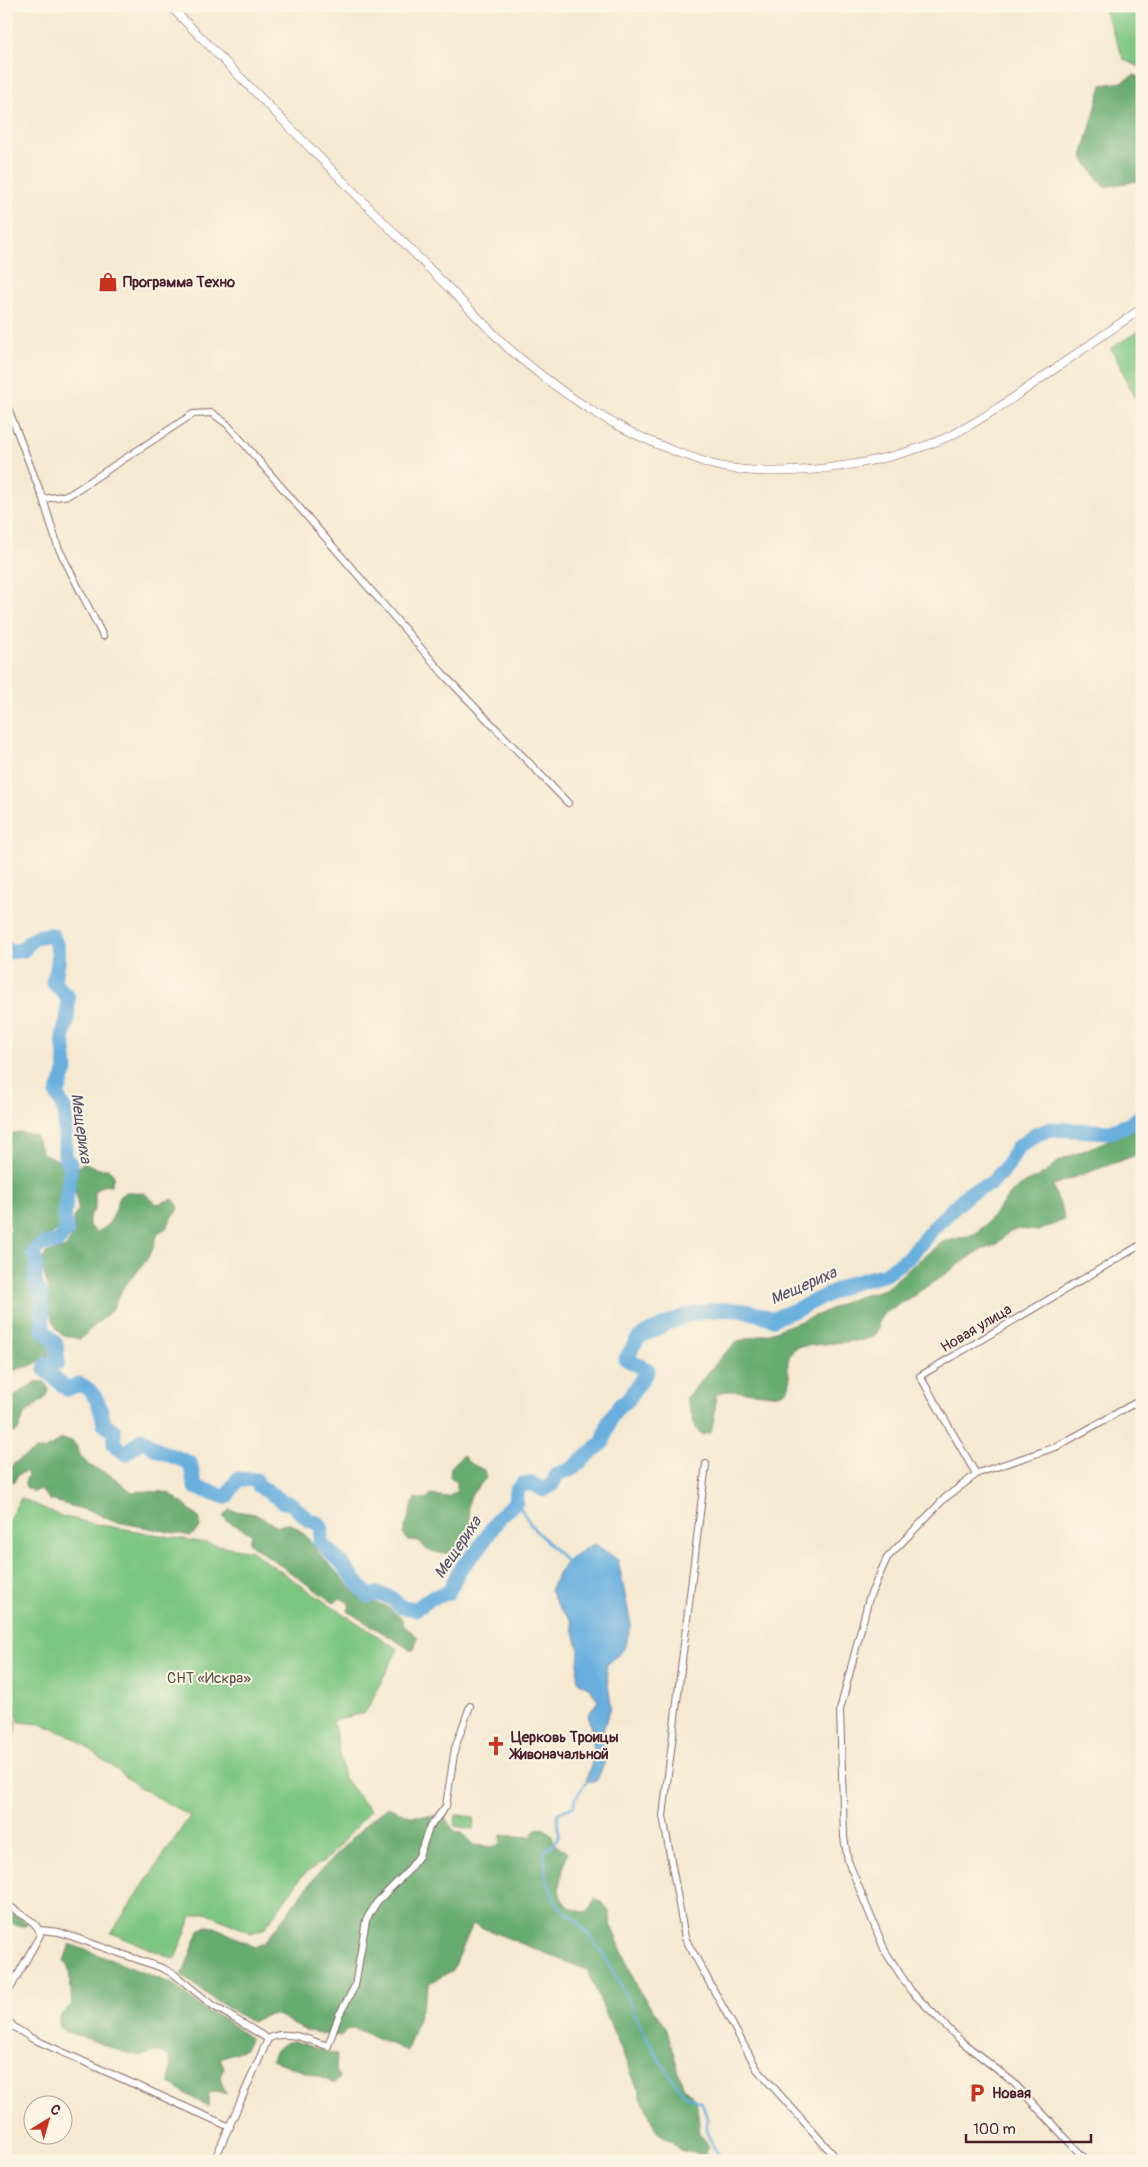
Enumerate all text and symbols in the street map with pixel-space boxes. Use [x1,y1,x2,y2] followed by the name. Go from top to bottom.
[97,271,119,293] shop icon: Программа Техно
[123,273,235,292] place label: Программа Техно
[66,1092,96,1166] water label: Мещериха
[767,1262,841,1309] water label: Мещериха
[937,1300,1015,1357] street label: Новая улица
[430,1512,487,1582] water label: Мещериха
[167,1669,251,1688] park label: СНТ «Искра»
[508,1728,619,1764] place label: Церковь Троицы Живоначальной
[485,1735,507,1757] church icon: Церковь Троицы Живоначальной
[966,2082,988,2104] parking icon: Новая
[992,2084,1031,2103] place label: Новая
[22,2094,72,2144] north arrow
[47,2101,64,2120] text: С
[966,2112,1090,2144] scale bar
[973,2120,1016,2139] text: 100 m

